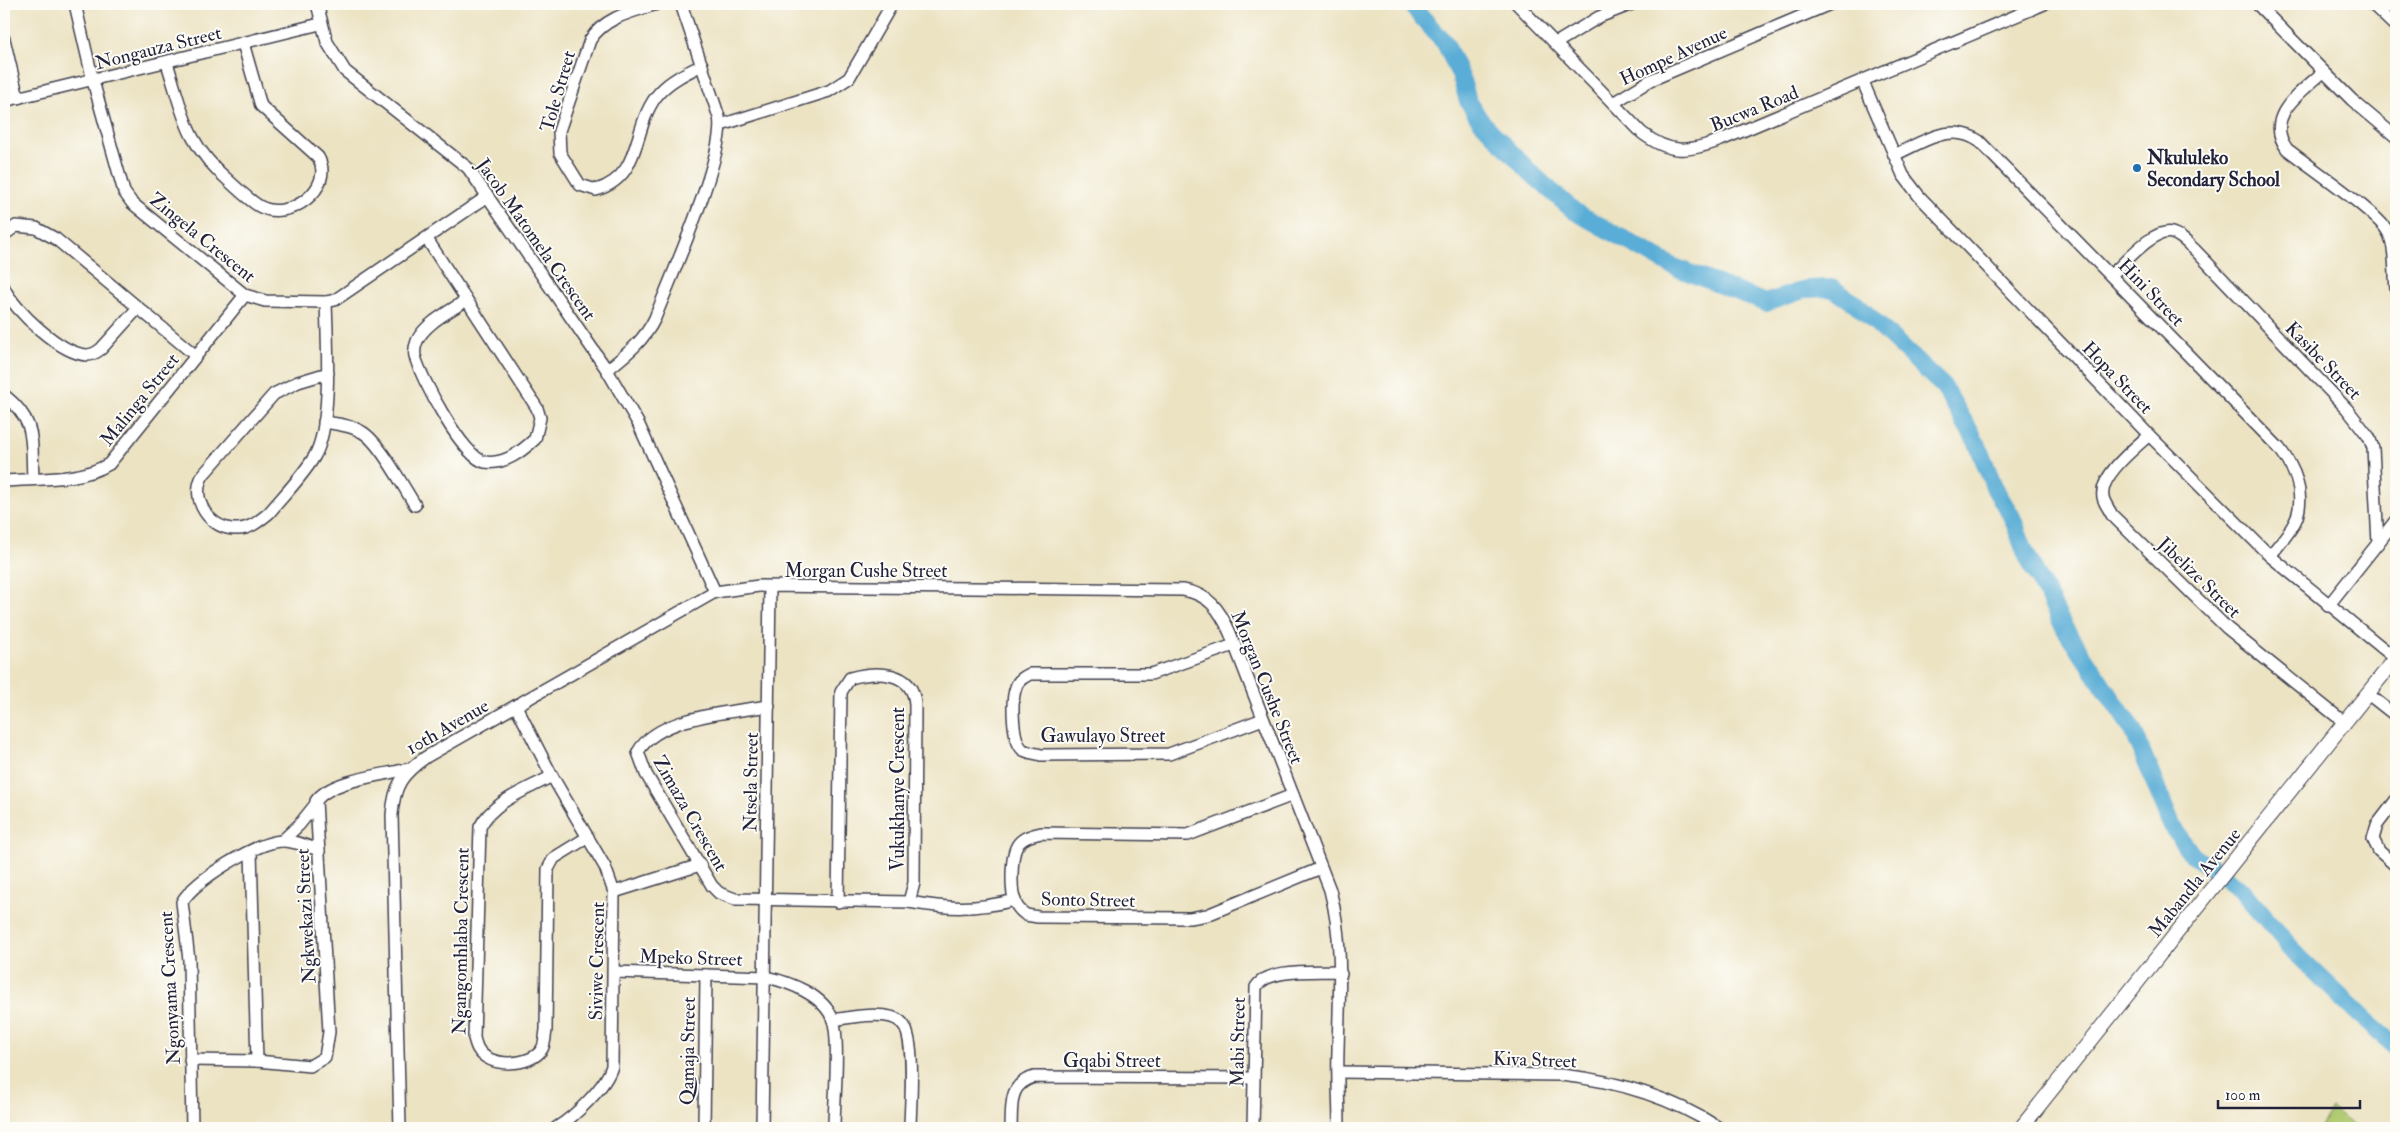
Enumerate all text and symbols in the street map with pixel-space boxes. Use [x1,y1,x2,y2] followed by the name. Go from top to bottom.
[93,21,224,75] street label: Nongauza Street
[1616,21,1731,92] street label: Hompe Avenue
[535,48,581,135] street label: Tole Street
[1707,80,1803,137] street label: Bucwa Road
[2146,146,2280,193] place label: Nkululeko Secondary School
[471,153,601,325] street label: Jacob Matomela Crescent
[2131,162,2143,174] marker: Nkululeko Secondary School
[144,188,260,288] street label: Zingela Crescent
[2113,254,2190,332] street label: Hini Street
[2280,317,2367,405] street label: Kasibe Street
[2076,336,2158,420] street label: Hopa Street
[95,348,185,451] street label: Malinga Street
[2152,531,2246,623] street label: Jibelize Street
[785,559,947,583] street label: Morgan Cushe Street
[1225,607,1309,767] street label: Morgan Cushe Street
[402,694,493,760] street label: 10th Avenue
[886,707,910,871] street label: Vukukhanye Crescent
[1041,724,1165,748] street label: Gawulayo Street
[738,732,764,832] street label: Ntsela Street
[647,751,733,876] street label: Zimaza Crescent
[2143,823,2246,942] street label: Mabandla Avenue
[447,847,475,1035] street label: Ngangomhlaba Crescent
[290,848,322,984] street label: Ngkwekazi Street
[1041,887,1135,913] street label: Sonto Street
[584,901,610,1021] street label: Siviwe Crescent
[154,910,186,1065] street label: Ngonyama Crescent
[639,944,743,973] street label: Mpeko Street
[675,997,701,1105] street label: Qamaja Street
[1225,997,1251,1087] street label: Mabi Street
[1493,1047,1577,1073] street label: Kiva Street
[1063,1049,1161,1073] street label: Gqabi Street
[2218,1077,2360,1109] scale bar
[2225,1086,2261,1105] text: 100 m

